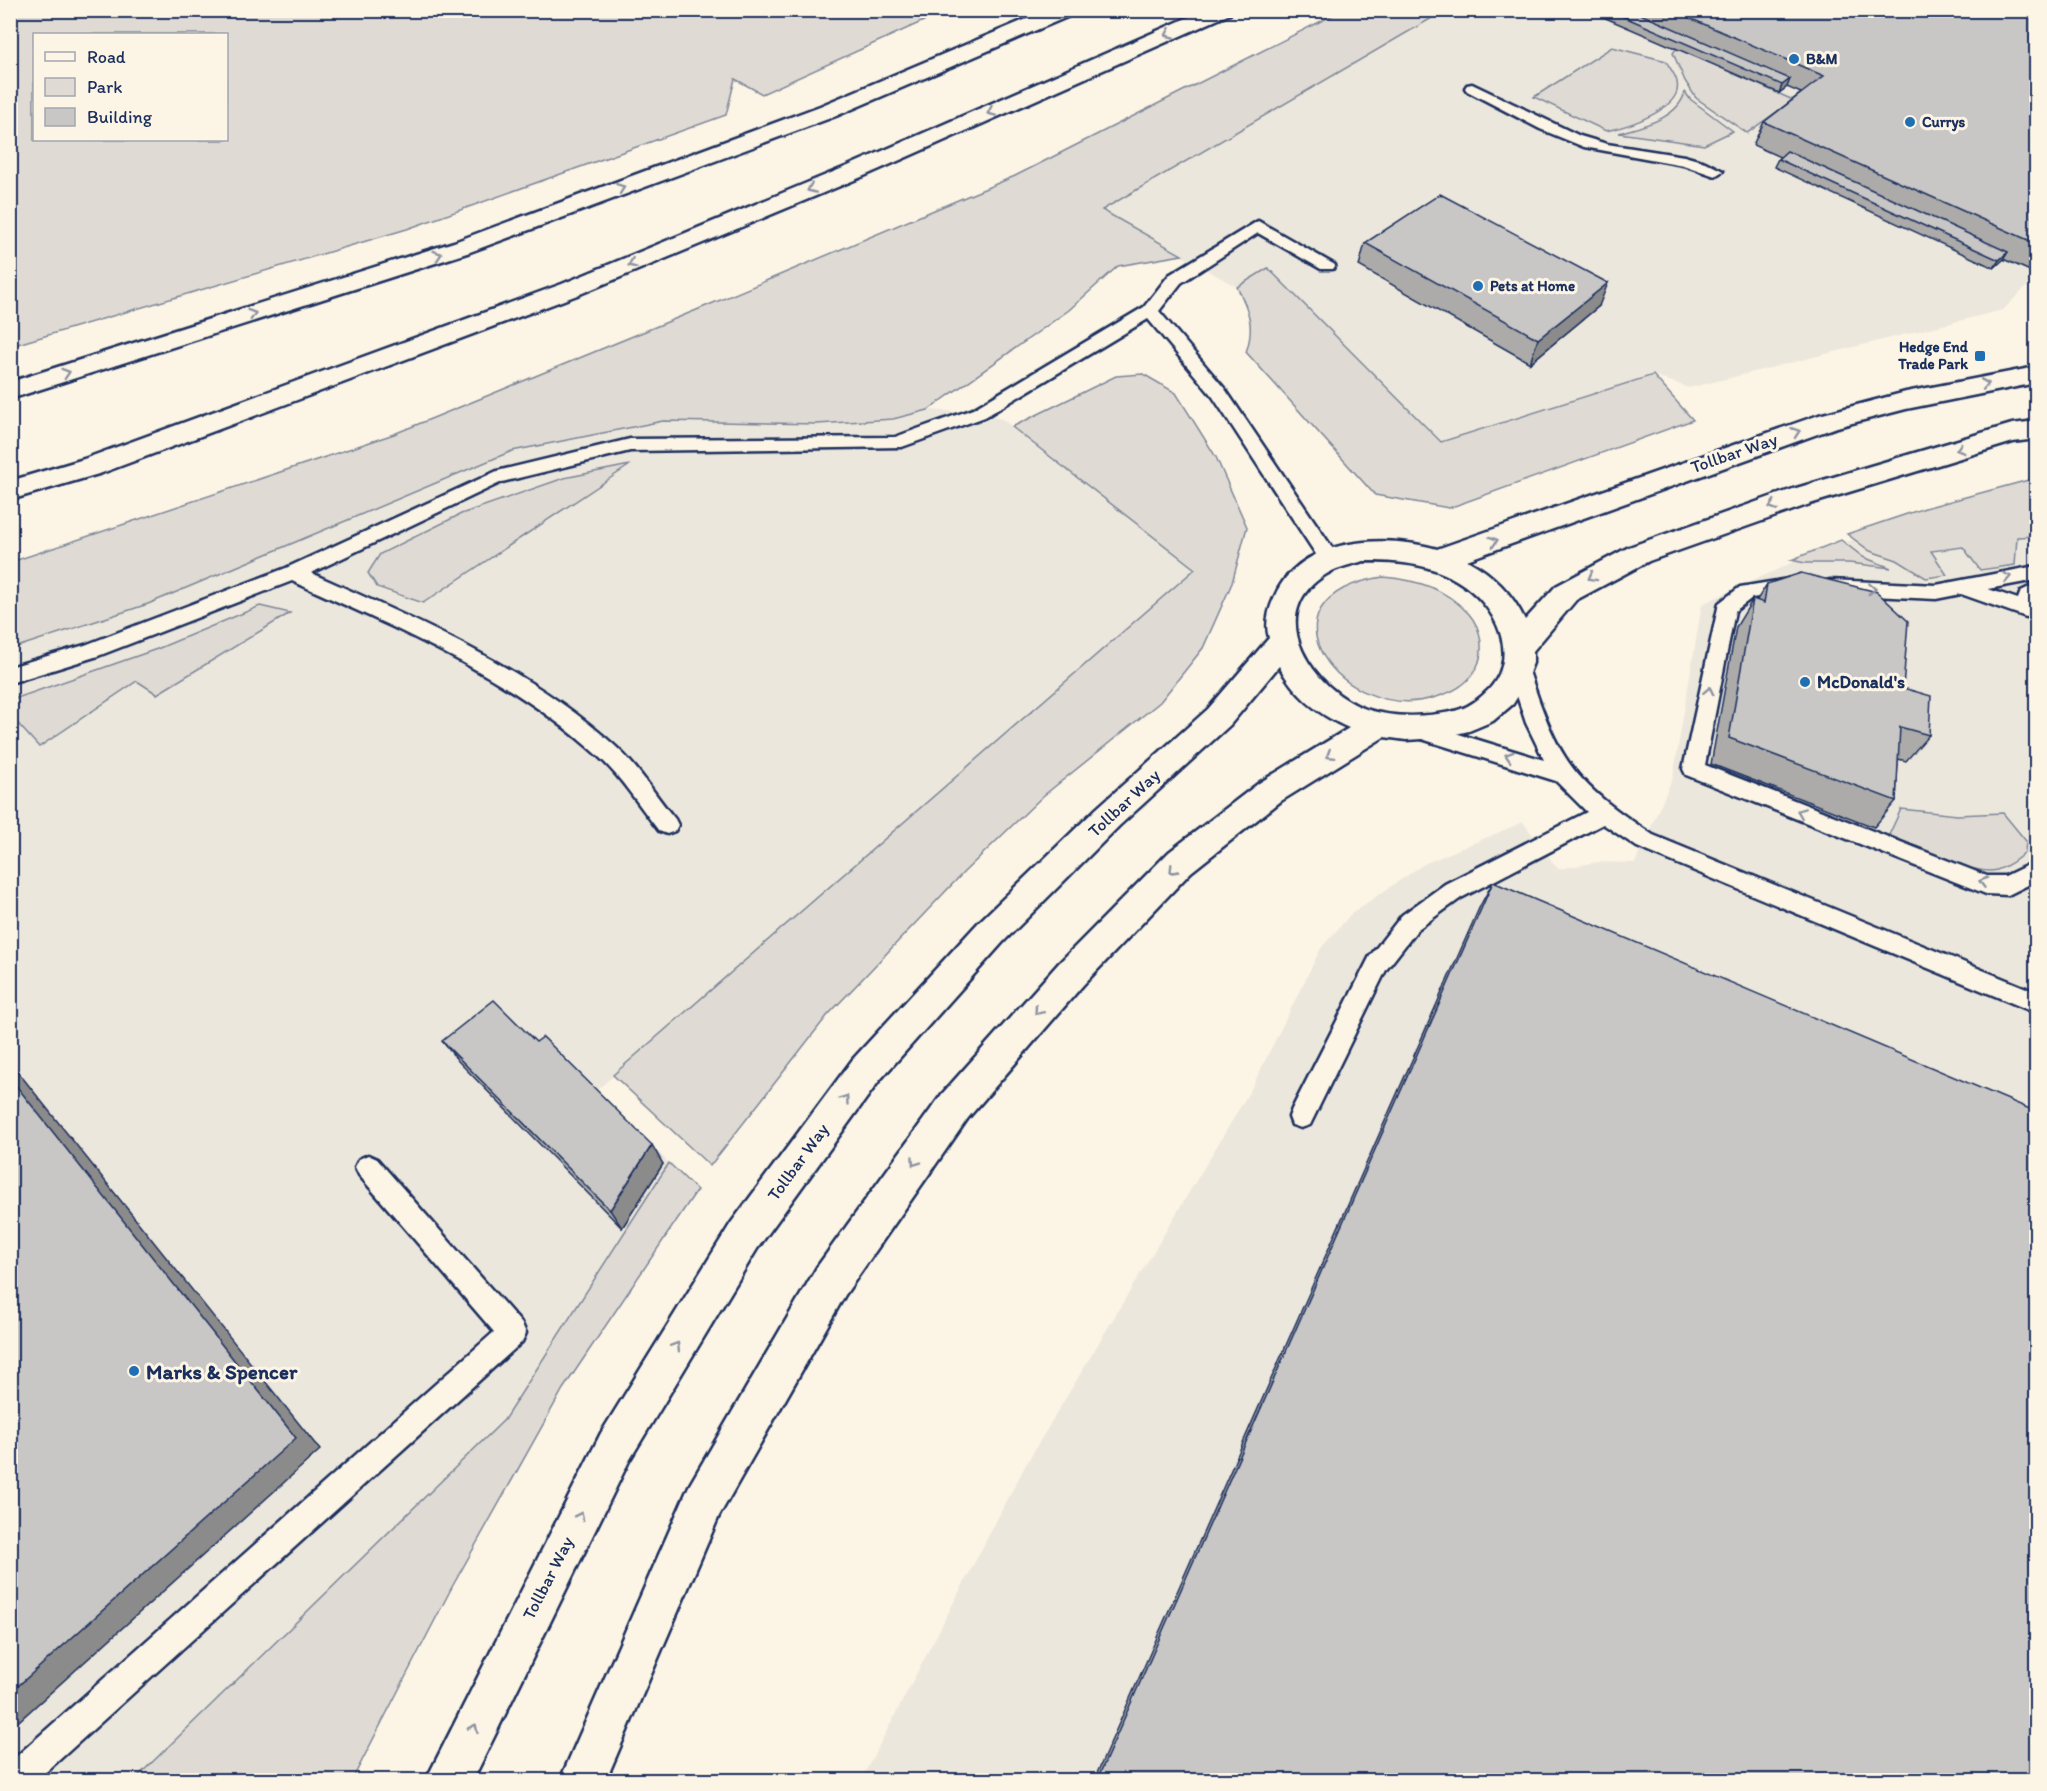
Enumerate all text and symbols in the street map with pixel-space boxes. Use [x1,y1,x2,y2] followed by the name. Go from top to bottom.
[1165,27,1176,39] one-way arrow
[33,33,228,141] legend
[87,46,126,68] text: Road
[1806,50,1838,68] place label: B&M
[1787,52,1801,66] marker: B&M
[87,76,122,98] text: Park
[986,105,997,117] one-way arrow
[87,106,153,128] text: Building
[1922,113,1966,132] place label: Currys
[1903,115,1917,129] marker: Currys
[807,182,818,194] one-way arrow
[615,183,626,195] one-way arrow
[432,249,443,262] one-way arrow
[627,257,638,269] one-way arrow
[1490,277,1575,295] place label: Pets at Home
[1471,279,1485,293] marker: Pets at Home
[246,309,257,321] one-way arrow
[1897,338,1969,373] place label: Hedge End Trade Park
[1973,349,1987,363] marker: Hedge End Trade Park
[60,368,71,380] one-way arrow
[1980,379,1990,391] one-way arrow
[1790,426,1801,439] one-way arrow
[1688,428,1781,478] street label: Tollbar Way
[1955,442,1966,454] one-way arrow
[1768,499,1779,511] one-way arrow
[1488,536,1499,548] one-way arrow
[1588,570,1598,581] one-way arrow
[2001,571,2011,584] one-way arrow
[1868,582,1877,595] one-way arrow
[1817,671,1905,693] place label: McDonald's
[1798,675,1812,689] marker: McDonald's
[1702,686,1715,696] one-way arrow
[1326,748,1336,760] one-way arrow
[1504,751,1515,764] one-way arrow
[1083,764,1165,842] street label: Tollbar Way
[1796,806,1807,819] one-way arrow
[1169,863,1180,874] one-way arrow
[1978,877,1989,889] one-way arrow
[1035,1004,1046,1015] one-way arrow
[838,1094,849,1105] one-way arrow
[763,1119,834,1205] street label: Tollbar Way
[912,1156,923,1167] one-way arrow
[669,1342,680,1353] one-way arrow
[146,1359,298,1385] place label: Marks & Spencer
[127,1364,141,1378] marker: Marks & Spencer
[573,1511,584,1522] one-way arrow
[518,1532,579,1623] street label: Tollbar Way
[467,1723,479,1734] one-way arrow

